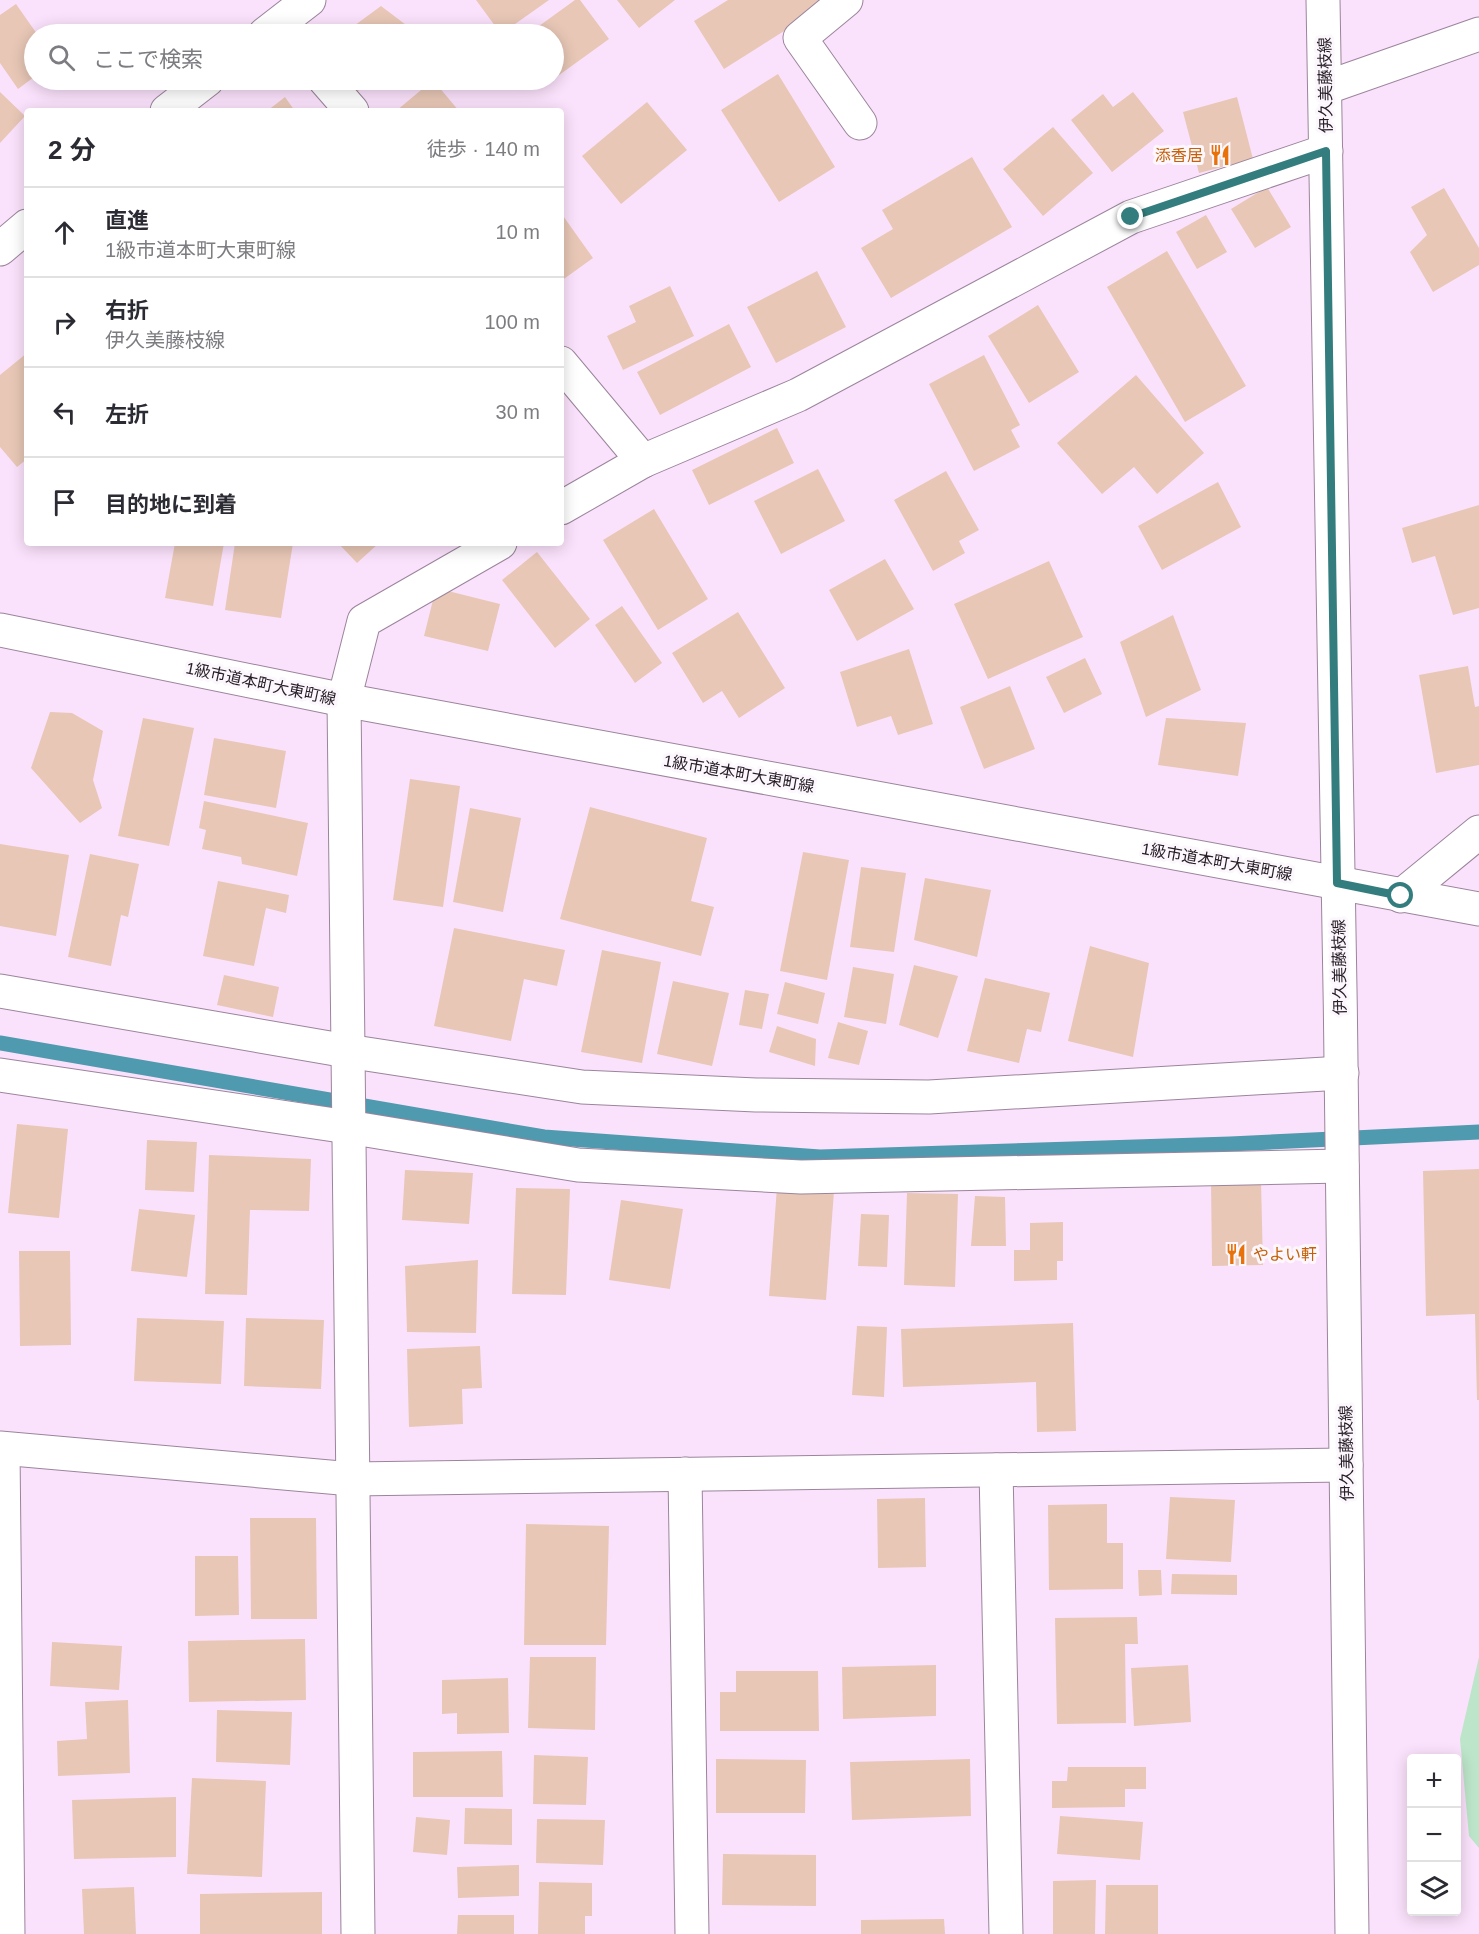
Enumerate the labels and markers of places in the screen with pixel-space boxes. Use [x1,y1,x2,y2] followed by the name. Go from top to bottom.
[1208,143,1232,167] restaurant icon: 添香居
[1155,147,1203,164] place label: 添香居
[1224,1242,1248,1266] restaurant icon: やよい軒
[1253,1246,1317,1263] place label: やよい軒

